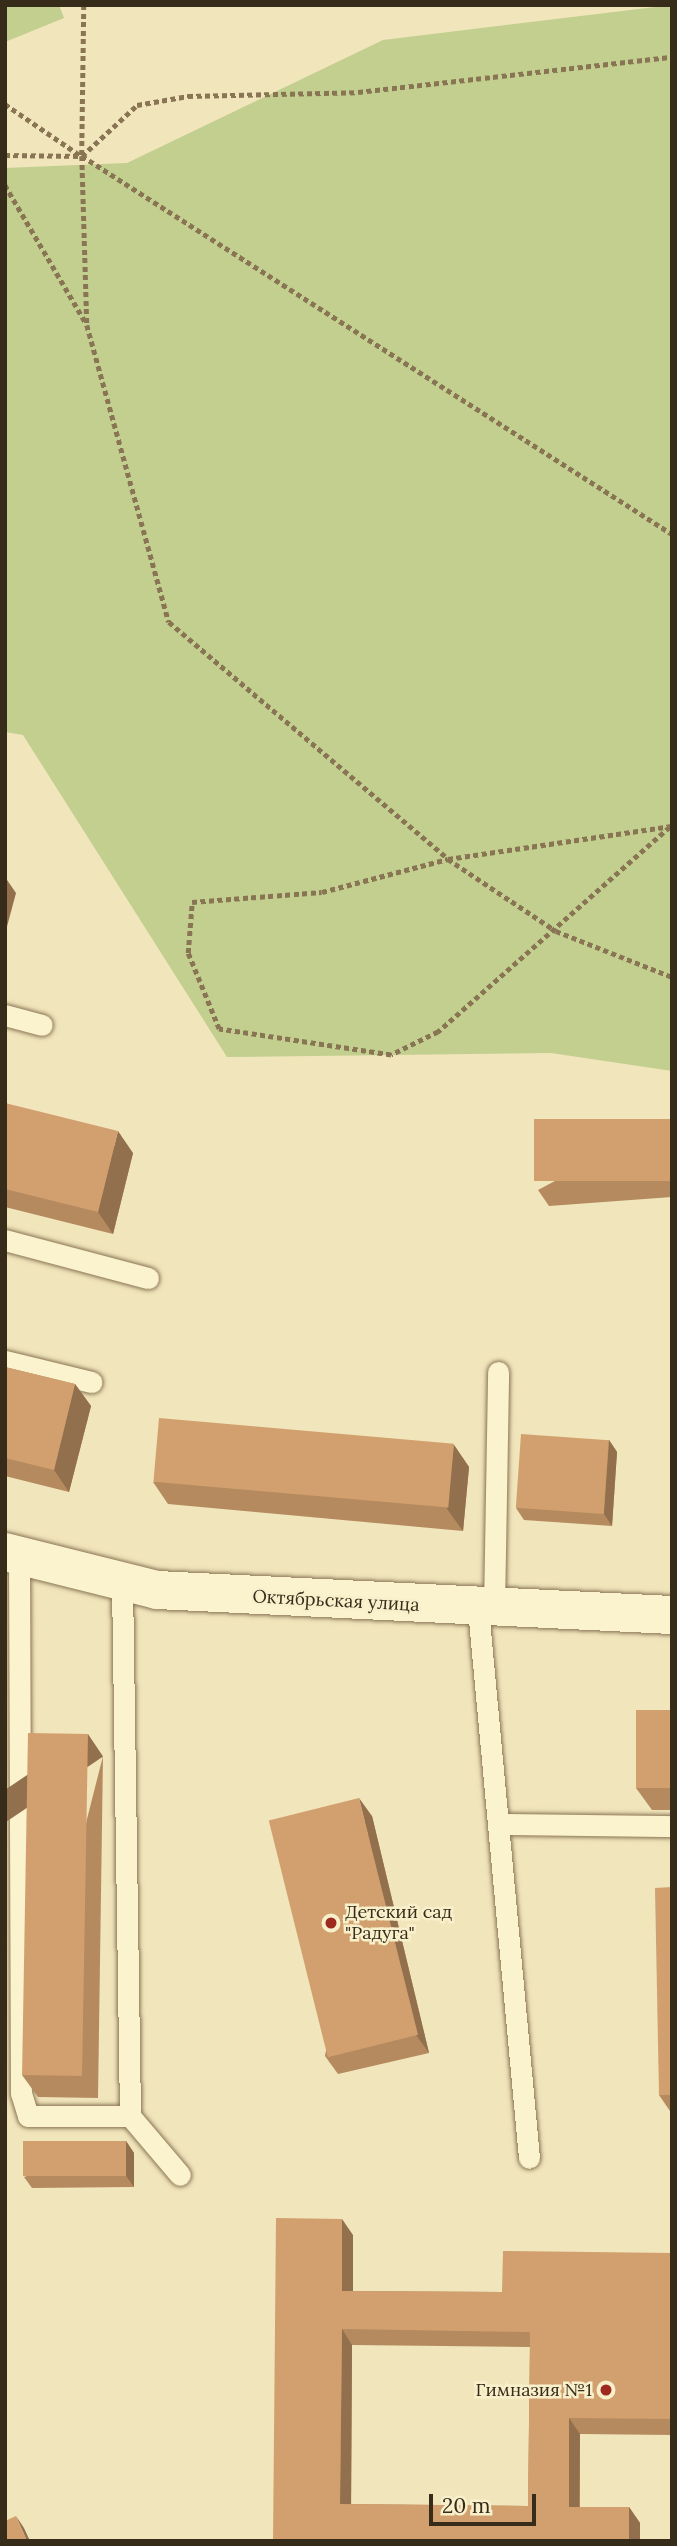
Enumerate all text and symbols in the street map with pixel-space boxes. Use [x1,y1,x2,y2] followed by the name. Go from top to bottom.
[252,1586,420,1616] street label: Октябрьская улица
[345,1902,452,1944] place label: Детский сад "Радуга"
[323,1915,339,1931] marker: Детский сад "Радуга"
[476,2379,592,2401] place label: Гимназия №1
[598,2382,614,2398] marker: Гимназия №1
[432,2480,539,2524] scale bar
[442,2492,491,2519] text: 20 m

